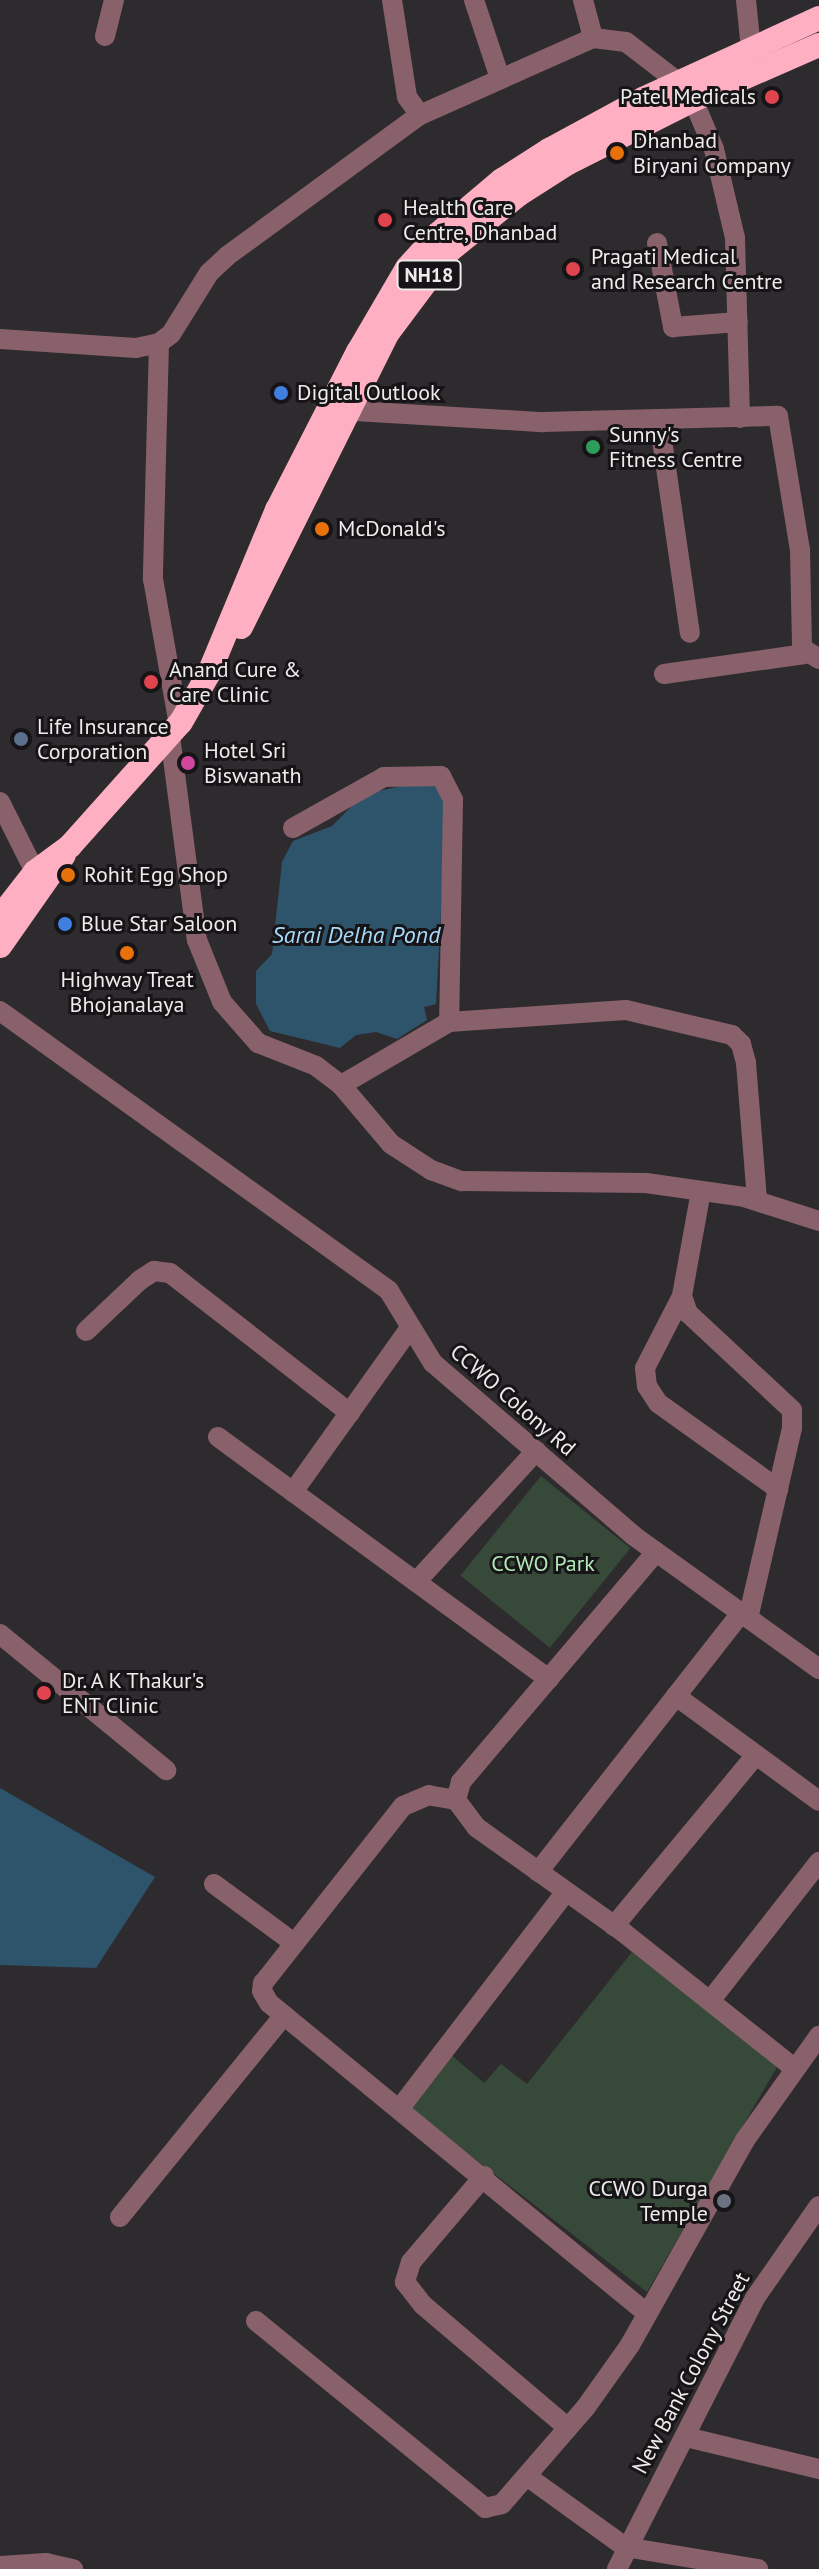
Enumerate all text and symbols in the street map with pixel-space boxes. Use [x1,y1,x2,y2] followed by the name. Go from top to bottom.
[620,84,756,110] place label: Patel Medicals
[763,88,781,106] marker: Patel Medicals
[633,127,791,178] place label: Dhanbad Biryani Company
[608,144,626,162] marker: Dhanbad Biryani Company
[403,194,559,246] place label: Health Care Centre, Dhanbad
[374,209,396,231] marker: Health Care Centre, Dhanbad
[591,243,783,294] place label: Pragati Medical and Research Centre
[562,258,584,280] marker: Pragati Medical and Research Centre
[395,259,463,291] road number: NH18
[297,380,441,406] place label: Digital Outlook
[272,384,290,402] marker: Digital Outlook
[609,421,742,472] place label: Sunny's Fitness Centre
[584,438,602,456] marker: Sunny's Fitness Centre
[338,516,445,542] place label: McDonald's
[313,520,331,538] marker: McDonald's
[169,656,301,708] place label: Anand Cure & Care Clinic
[140,671,162,693] marker: Anand Cure & Care Clinic
[37,713,169,764] place label: Life Insurance Corporation
[12,730,30,748] marker: Life Insurance Corporation
[204,737,302,788] place label: Hotel Sri Biswanath
[179,754,197,772] marker: Hotel Sri Biswanath
[84,862,228,888] place label: Rohit Egg Shop
[59,866,77,884] marker: Rohit Egg Shop
[81,911,237,937] place label: Blue Star Saloon
[56,915,74,933] marker: Blue Star Saloon
[272,921,440,949] water label: Sarai Delha Pond
[118,944,136,962] marker: Highway Treat Bhojanalaya
[60,966,194,1018] place label: Highway Treat Bhojanalaya
[445,1338,581,1462] street label: CCWO Colony Rd
[491,1551,595,1577] park label: CCWO Park
[62,1667,209,1718] place label: Dr. A K Thakur's ENT Clinic
[33,1682,55,1704] marker: Dr. A K Thakur's ENT Clinic
[588,2175,708,2226] place label: CCWO Durga Temple
[715,2192,733,2210] marker: CCWO Durga Temple
[626,2267,756,2479] street label: New Bank Colony Street

